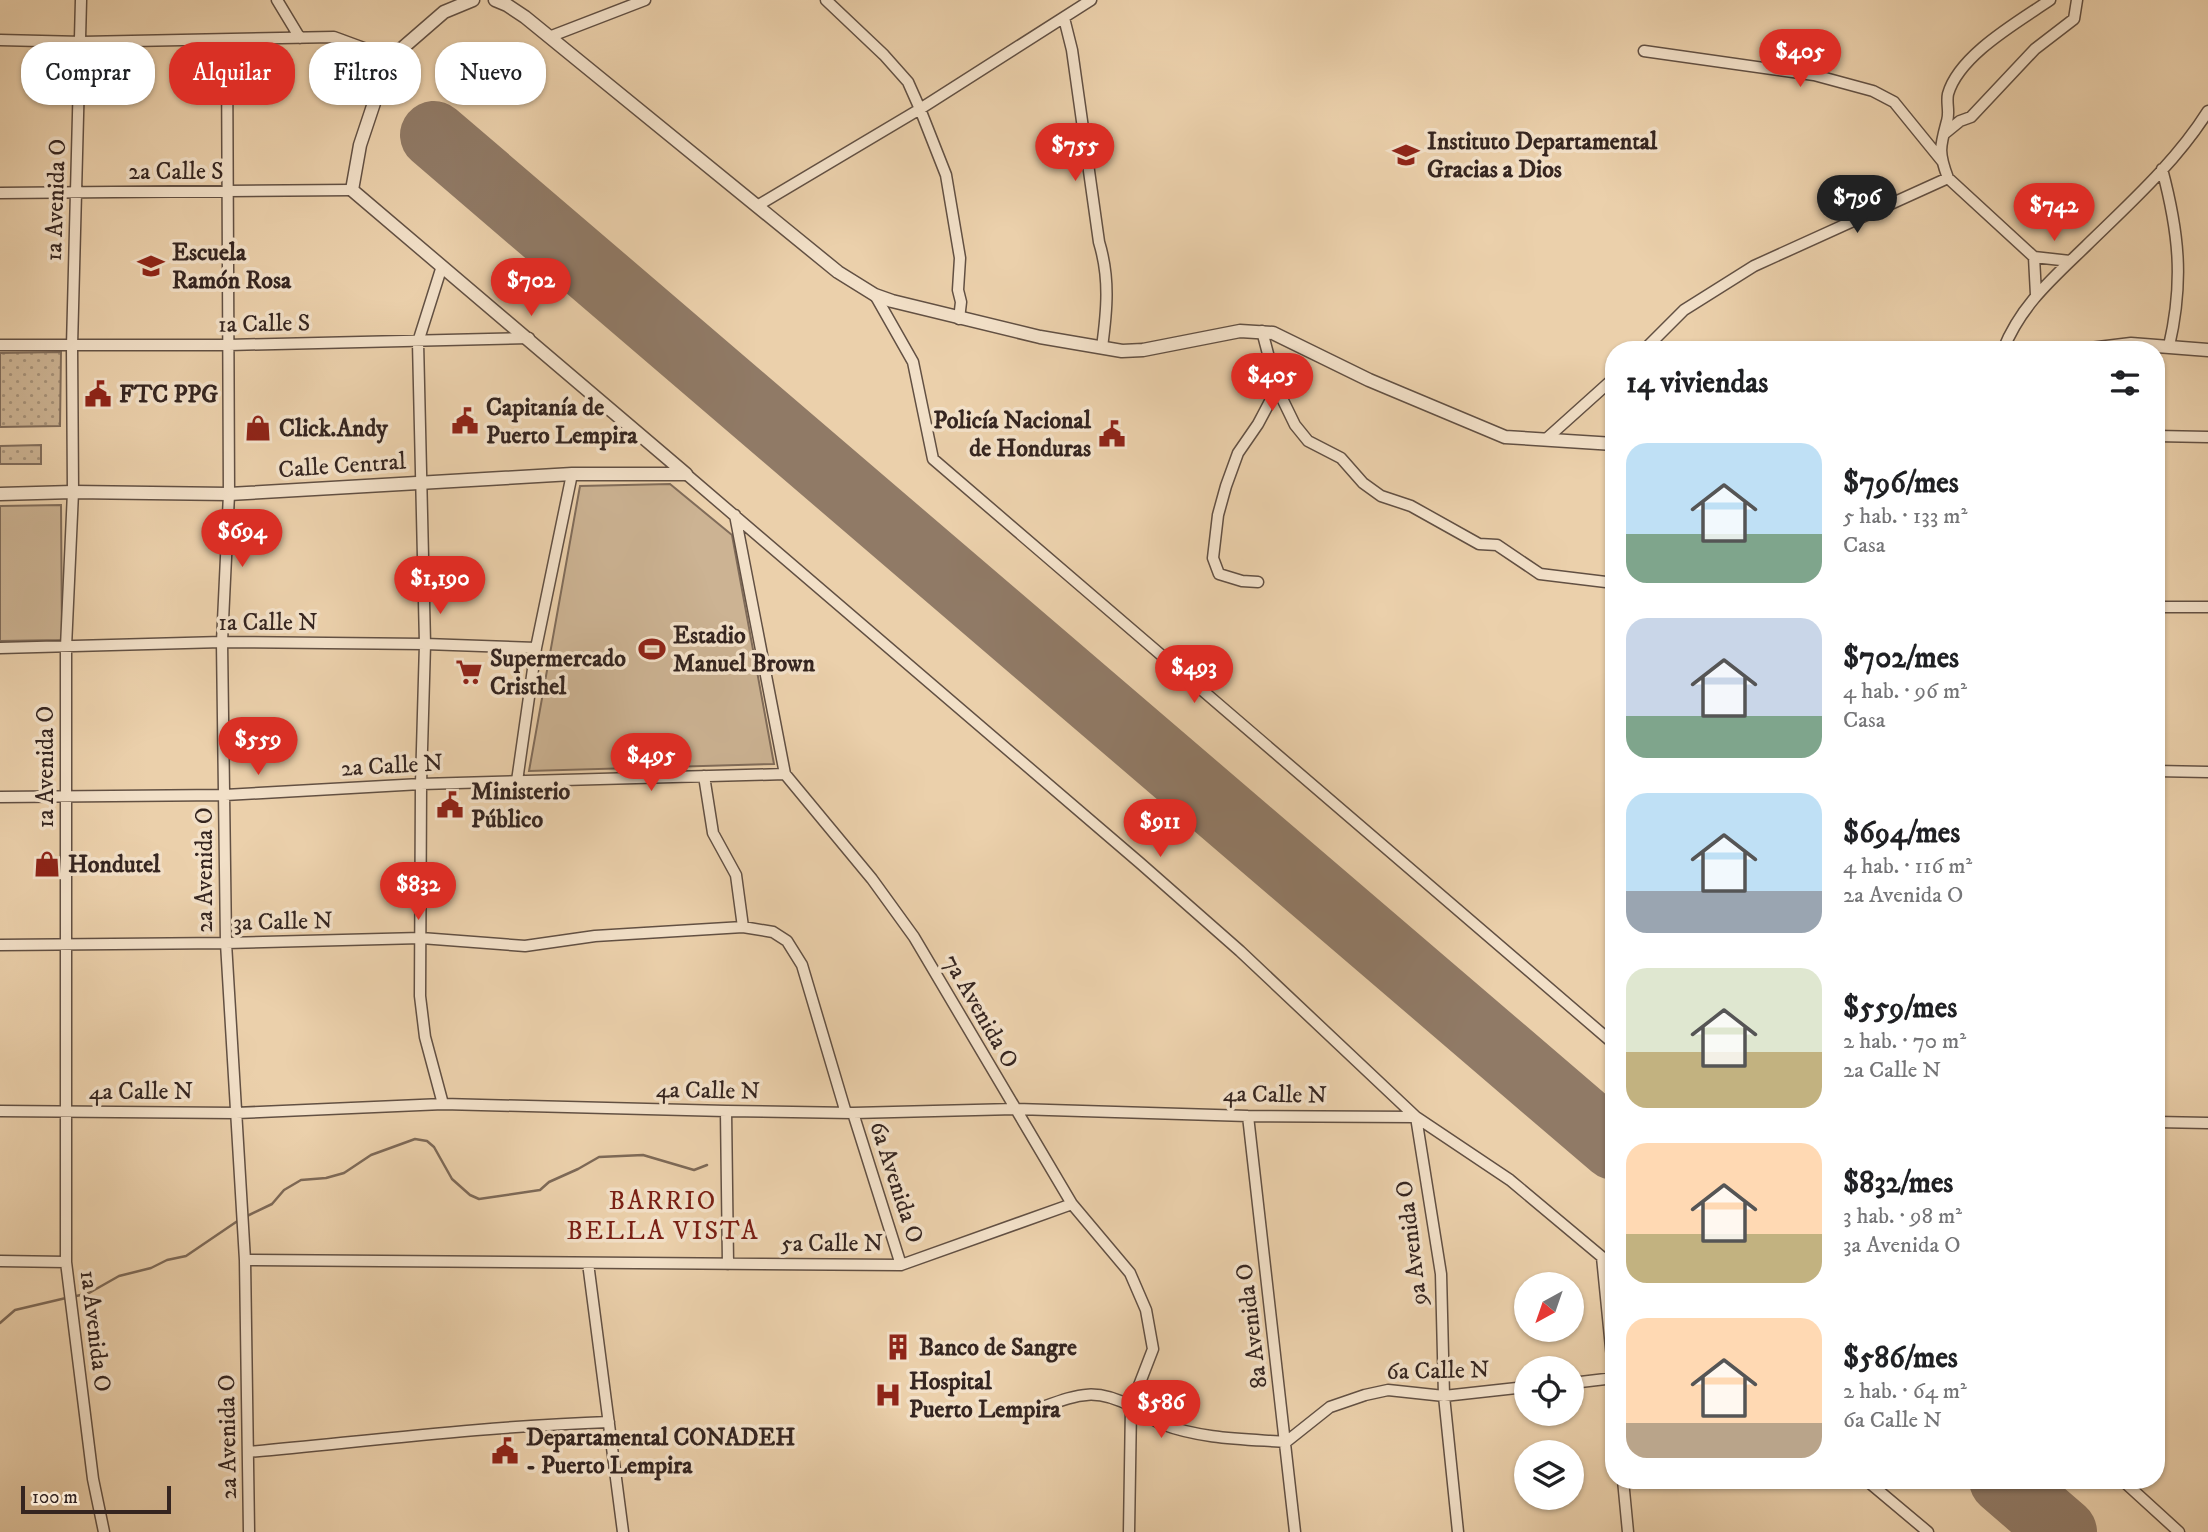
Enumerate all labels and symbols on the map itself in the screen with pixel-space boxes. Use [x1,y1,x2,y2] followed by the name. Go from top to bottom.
[1759,29,1841,89] pin: $405
[1034,124,1116,183] pin: $755
[1427,127,1658,185] place label: Instituto Departamental Gracias a Dios
[39,138,73,262] street label: 1a Avenida O
[1391,140,1421,170] school or university icon: Instituto Departamental Gracias a Dios
[128,157,224,187] street label: 2a Calle S
[1816,176,1898,235] pin: $796
[2013,184,2095,243] pin: $742
[172,238,292,296] place label: Escuela Ramón Rosa
[136,251,166,281] school or university icon: Escuela Ramón Rosa
[490,258,572,318] pin: $702
[218,308,310,340] street label: 1a Calle S
[1231,354,1313,413] pin: $405
[83,379,113,409] public building icon: FTC PPG
[119,380,218,410] place label: FTC PPG
[486,393,638,451] place label: Capitanía de Puerto Lempira
[450,406,480,436] public building icon: Capitanía de Puerto Lempira
[933,406,1092,464] place label: Policía Nacional de Honduras
[243,413,273,443] shop icon: Click.Andy
[279,414,388,444] place label: Click.Andy
[1097,419,1127,449] public building icon: Policía Nacional de Honduras
[277,447,408,485] street label: Calle Central
[201,510,283,569] pin: $694
[383,556,497,616] pin: $1,190
[218,608,318,638] street label: 1a Calle N
[673,621,815,679] place label: Estadio Manuel Brown
[637,634,667,664] sports icon: Estadio Manuel Brown
[490,644,626,702] place label: Supermercado Cristhel
[1153,646,1235,705] pin: $493
[454,657,484,687] supermarket icon: Supermercado Cristhel
[31,706,61,828] street label: 1a Avenida O
[217,718,299,777] pin: $559
[610,734,692,793] pin: $495
[340,748,444,784] street label: 2a Calle N
[471,777,571,835] place label: Ministerio Público
[435,790,465,820] public building icon: Ministerio Público
[1119,800,1201,859] pin: $911
[190,807,220,933] street label: 2a Avenida O
[32,849,62,879] shop icon: Hondutel
[68,850,161,880] place label: Hondutel
[377,862,459,922] pin: $832
[233,906,333,938] street label: 3a Calle N
[936,949,1025,1074] street label: 7a Avenida O
[656,1075,760,1107] street label: 4a Calle N
[89,1077,193,1107] street label: 4a Calle N
[1223,1079,1327,1111] street label: 4a Calle N
[862,1118,930,1247] street label: 6a Avenida O
[1389,1179,1435,1308] street label: 9a Avenida O
[566,1185,760,1248] district label: BARRIO BELLA VISTA
[781,1229,883,1259] street label: 5a Calle N
[1229,1262,1275,1390] street label: 8a Avenida O
[73,1269,117,1394] street label: 1a Avenida O
[1514,1272,1584,1342] north arrow
[883,1332,913,1362] building icon: Banco de Sangre
[919,1333,1077,1363] place label: Banco de Sangre
[1386,1355,1490,1387] street label: 6a Calle N
[909,1367,1061,1425] place label: Hospital Puerto Lempira
[212,1374,244,1500] street label: 2a Avenida O
[873,1380,903,1410] hospital icon: Hospital Puerto Lempira
[1120,1380,1202,1440] pin: $586
[526,1423,795,1481] place label: Departamental CONADEH - Puerto Lempira
[490,1436,520,1466] public building icon: Departamental CONADEH - Puerto Lempira
[21,1483,172,1515] scale bar

